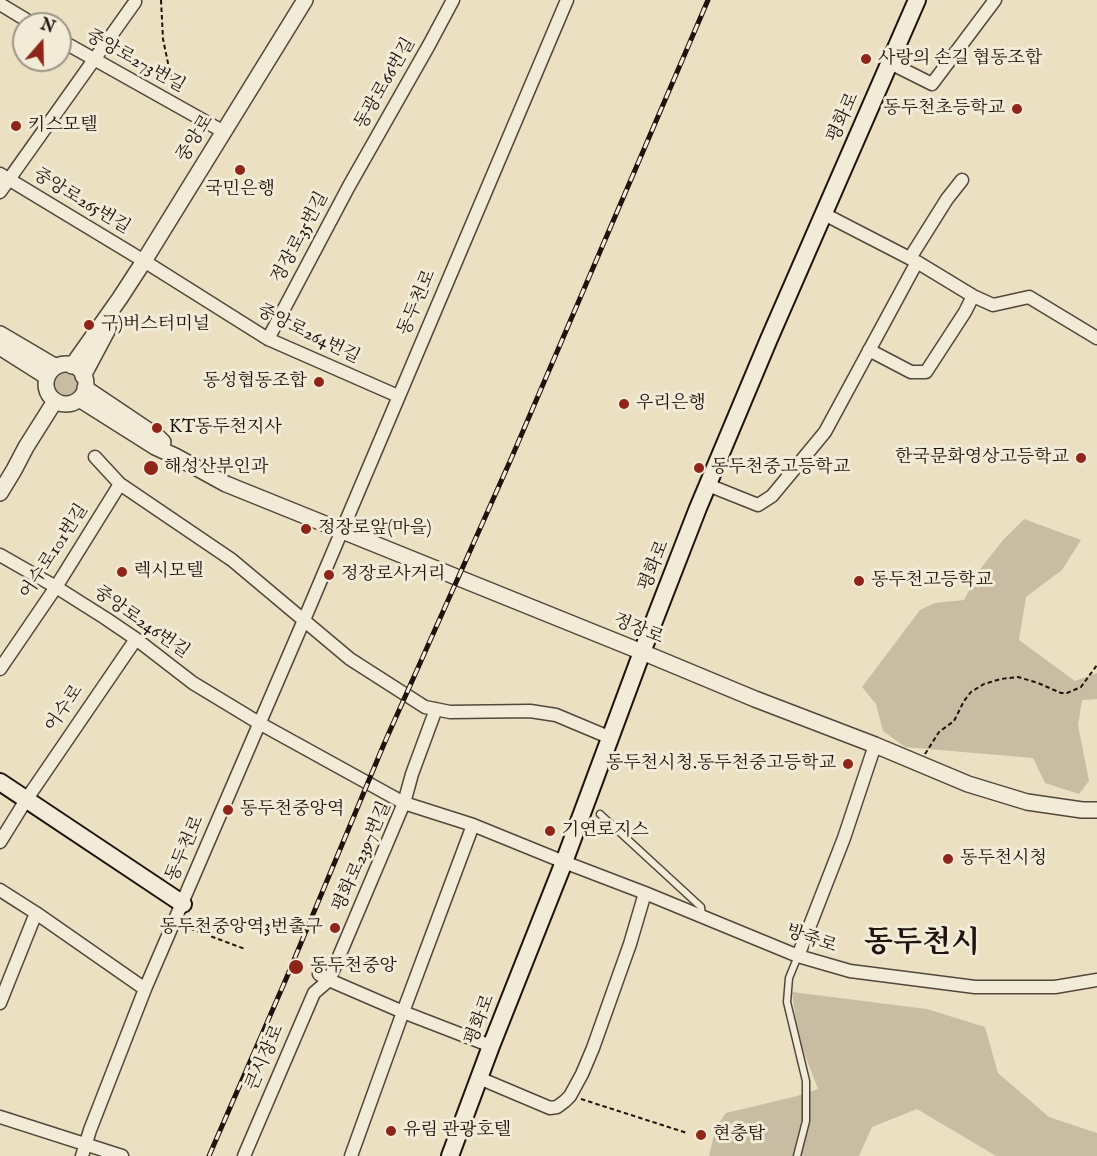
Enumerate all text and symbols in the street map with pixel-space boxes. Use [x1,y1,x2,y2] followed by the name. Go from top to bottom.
[12,12,72,72] north arrow
[38,15,57,39] text: N
[82,26,188,98] street label: 중앙로273번길
[351,34,421,134] street label: 동광로66번길
[878,48,1042,70] place label: 사랑의 손길 협동조합
[859,52,873,66] marker: 사랑의 손길 협동조합
[824,90,864,146] street label: 평화로
[883,98,1005,120] place label: 동두천초등학교
[1010,102,1024,116] marker: 동두천초등학교
[173,111,219,167] street label: 중앙로
[28,115,98,137] place label: 키스모텔
[9,119,23,133] marker: 키스모텔
[233,163,247,177] marker: 국민은행
[29,165,133,239] street label: 중앙로265번길
[205,179,275,201] place label: 국민은행
[268,189,334,287] street label: 정장로35번길
[394,267,442,339] street label: 동두천로
[253,301,363,369] street label: 중앙로264번길
[101,314,210,336] place label: 구)버스터미널
[82,318,96,332] marker: 구)버스터미널
[203,371,307,393] place label: 동성협동조합
[312,375,326,389] marker: 동성협동조합
[636,393,706,415] place label: 우리은행
[617,397,631,411] marker: 우리은행
[169,417,282,439] place label: KT동두천지사
[150,421,164,435] marker: KT동두천지사
[895,447,1069,469] place label: 한국문화영상고등학교
[1074,451,1088,465] marker: 한국문화영상고등학교
[164,457,268,479] place label: 해성산부인과
[711,457,850,479] place label: 동두천중고등학교
[142,459,160,477] marker: 해성산부인과
[692,461,706,475] marker: 동두천중고등학교
[16,500,94,604] street label: 어수로101번길
[318,518,432,540] place label: 정장로앞(마을)
[299,522,313,536] marker: 정장로앞(마을)
[635,538,675,594] street label: 평화로
[134,561,204,583] place label: 렉시모텔
[341,564,445,586] place label: 정장로사거리
[115,565,129,579] marker: 렉시모텔
[322,568,336,582] marker: 정장로사거리
[871,570,993,592] place label: 동두천고등학교
[852,574,866,588] marker: 동두천고등학교
[89,582,193,664] street label: 중앙로246번길
[610,610,666,650] street label: 정장로
[41,681,89,737] street label: 어수로
[606,753,836,775] place label: 동두천시청.동두천중고등학교
[841,757,855,771] marker: 동두천시청.동두천중고등학교
[240,799,344,821] place label: 동두천중앙역
[329,799,397,915] street label: 평화로2397번길
[221,803,235,817] marker: 동두천중앙역
[162,813,210,885] street label: 동두천로
[562,820,649,842] place label: 기연로지스
[543,824,557,838] marker: 기연로지스
[960,848,1047,870] place label: 동두천시청
[941,852,955,866] marker: 동두천시청
[160,917,323,939] place label: 동두천중앙역3번출구
[328,921,342,935] marker: 동두천중앙역3번출구
[783,921,839,959] street label: 방죽로
[864,927,980,963] district label: 동두천시
[310,956,397,978] place label: 동두천중앙
[287,958,305,976] marker: 동두천중앙
[462,992,500,1048] street label: 평화로
[242,1022,290,1094] street label: 큰시장로
[403,1120,511,1142] place label: 유림 관광호텔
[384,1124,398,1138] marker: 유림 관광호텔
[713,1124,765,1146] place label: 현충탑
[694,1128,708,1142] marker: 현충탑

